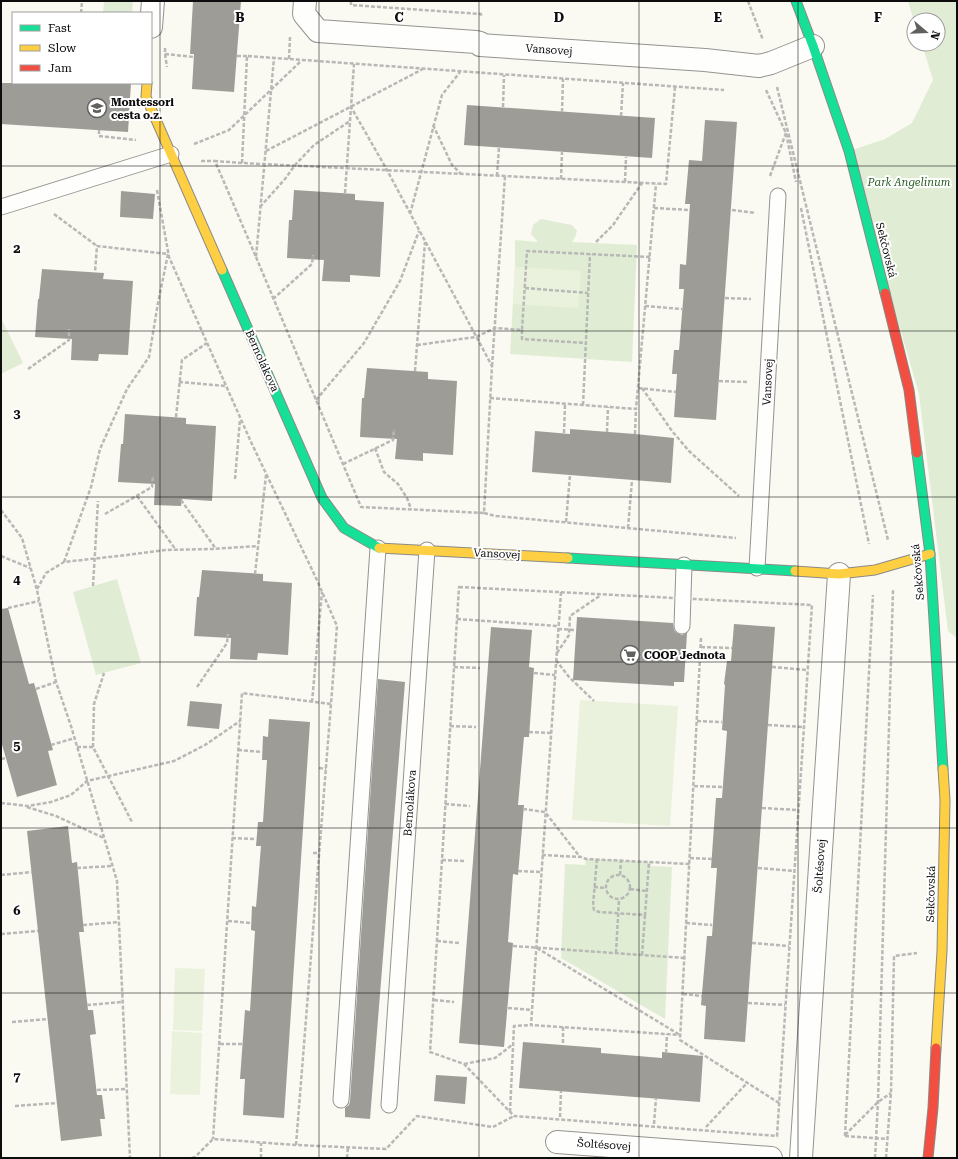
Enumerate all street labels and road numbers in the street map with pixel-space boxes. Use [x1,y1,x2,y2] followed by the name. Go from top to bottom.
[525,42,573,58] street label: Vansovej
[873,221,899,279] street label: Sekčovská
[243,328,281,394] street label: Bernolákova
[760,358,776,406] street label: Vansovej
[909,543,927,601] street label: Sekčovská
[473,546,521,562] street label: Vansovej
[401,769,419,837] street label: Bernolákova
[811,838,828,894] street label: Šoltésovej
[924,866,938,922] street label: Sekčovská
[576,1136,632,1153] street label: Šoltésovej

